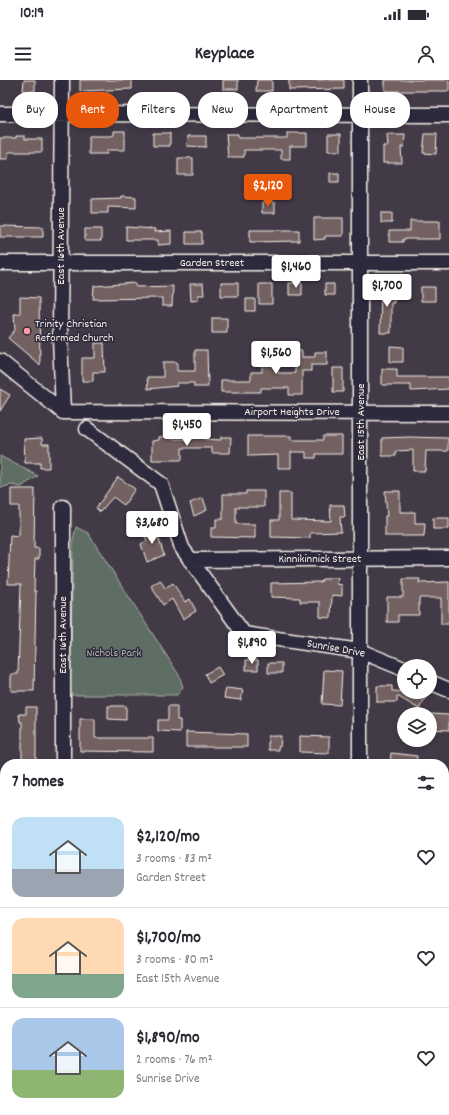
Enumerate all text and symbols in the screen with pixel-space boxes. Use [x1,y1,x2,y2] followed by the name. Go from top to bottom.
[20,3,44,25] text: 10:19
[195,42,254,67] text: Keyplace
[12,43,34,65] icon: menu
[415,43,437,65] icon: person
[12,92,58,128] chip: Buy
[66,92,119,128] chip: Rent
[127,92,190,128] chip: Filters
[198,92,248,128] chip: New
[256,92,342,128] chip: Apartment
[350,92,410,128] chip: House
[235,174,301,208] pin: $2,120
[253,177,283,196] text: $2,120
[53,207,70,285] street label: East 16th Avenue
[180,255,245,272] street label: Garden Street
[263,255,329,289] pin: $1,460
[281,258,311,277] text: $1,460
[354,274,420,308] pin: $1,700
[371,277,403,296] text: $1,700
[35,316,113,347] place label: Trinity Christian Reformed Church
[22,326,32,336] marker: Trinity Christian Reformed Church
[243,341,309,375] pin: $1,560
[260,344,292,363] text: $1,560
[353,384,370,461] street label: East 15th Avenue
[244,404,340,421] street label: Airport Heights Drive
[154,413,220,447] pin: $1,450
[172,416,202,435] text: $1,450
[119,511,185,545] pin: $3,680
[135,514,169,533] text: $3,680
[278,551,362,568] street label: Kinnikinnick Street
[55,596,72,674] street label: East 16th Avenue
[219,631,285,665] pin: $1,890
[237,634,267,653] text: $1,890
[306,636,366,662] street label: Sunrise Drive
[87,645,142,662] park label: Nichols Park
[397,659,437,747] map controls
[397,659,437,699] button: locate
[397,707,437,747] button: layers
[12,771,64,795] text: 7 homes
[415,772,437,794] icon: filters
[136,826,200,850] text: $2,120/mo
[44,833,92,881] icon: home
[415,846,437,868] icon: heart
[136,850,212,869] text: 3 rooms · 83 m²
[136,869,206,888] text: Garden Street
[136,927,201,951] text: $1,700/mo
[44,934,92,982] icon: home
[415,947,437,969] icon: heart
[136,951,213,970] text: 3 rooms · 80 m²
[136,970,219,989] text: East 15th Avenue
[136,1027,200,1051] text: $1,890/mo
[44,1034,92,1082] icon: home
[415,1047,437,1069] icon: heart
[136,1051,212,1070] text: 2 rooms · 76 m²
[136,1070,200,1089] text: Sunrise Drive

